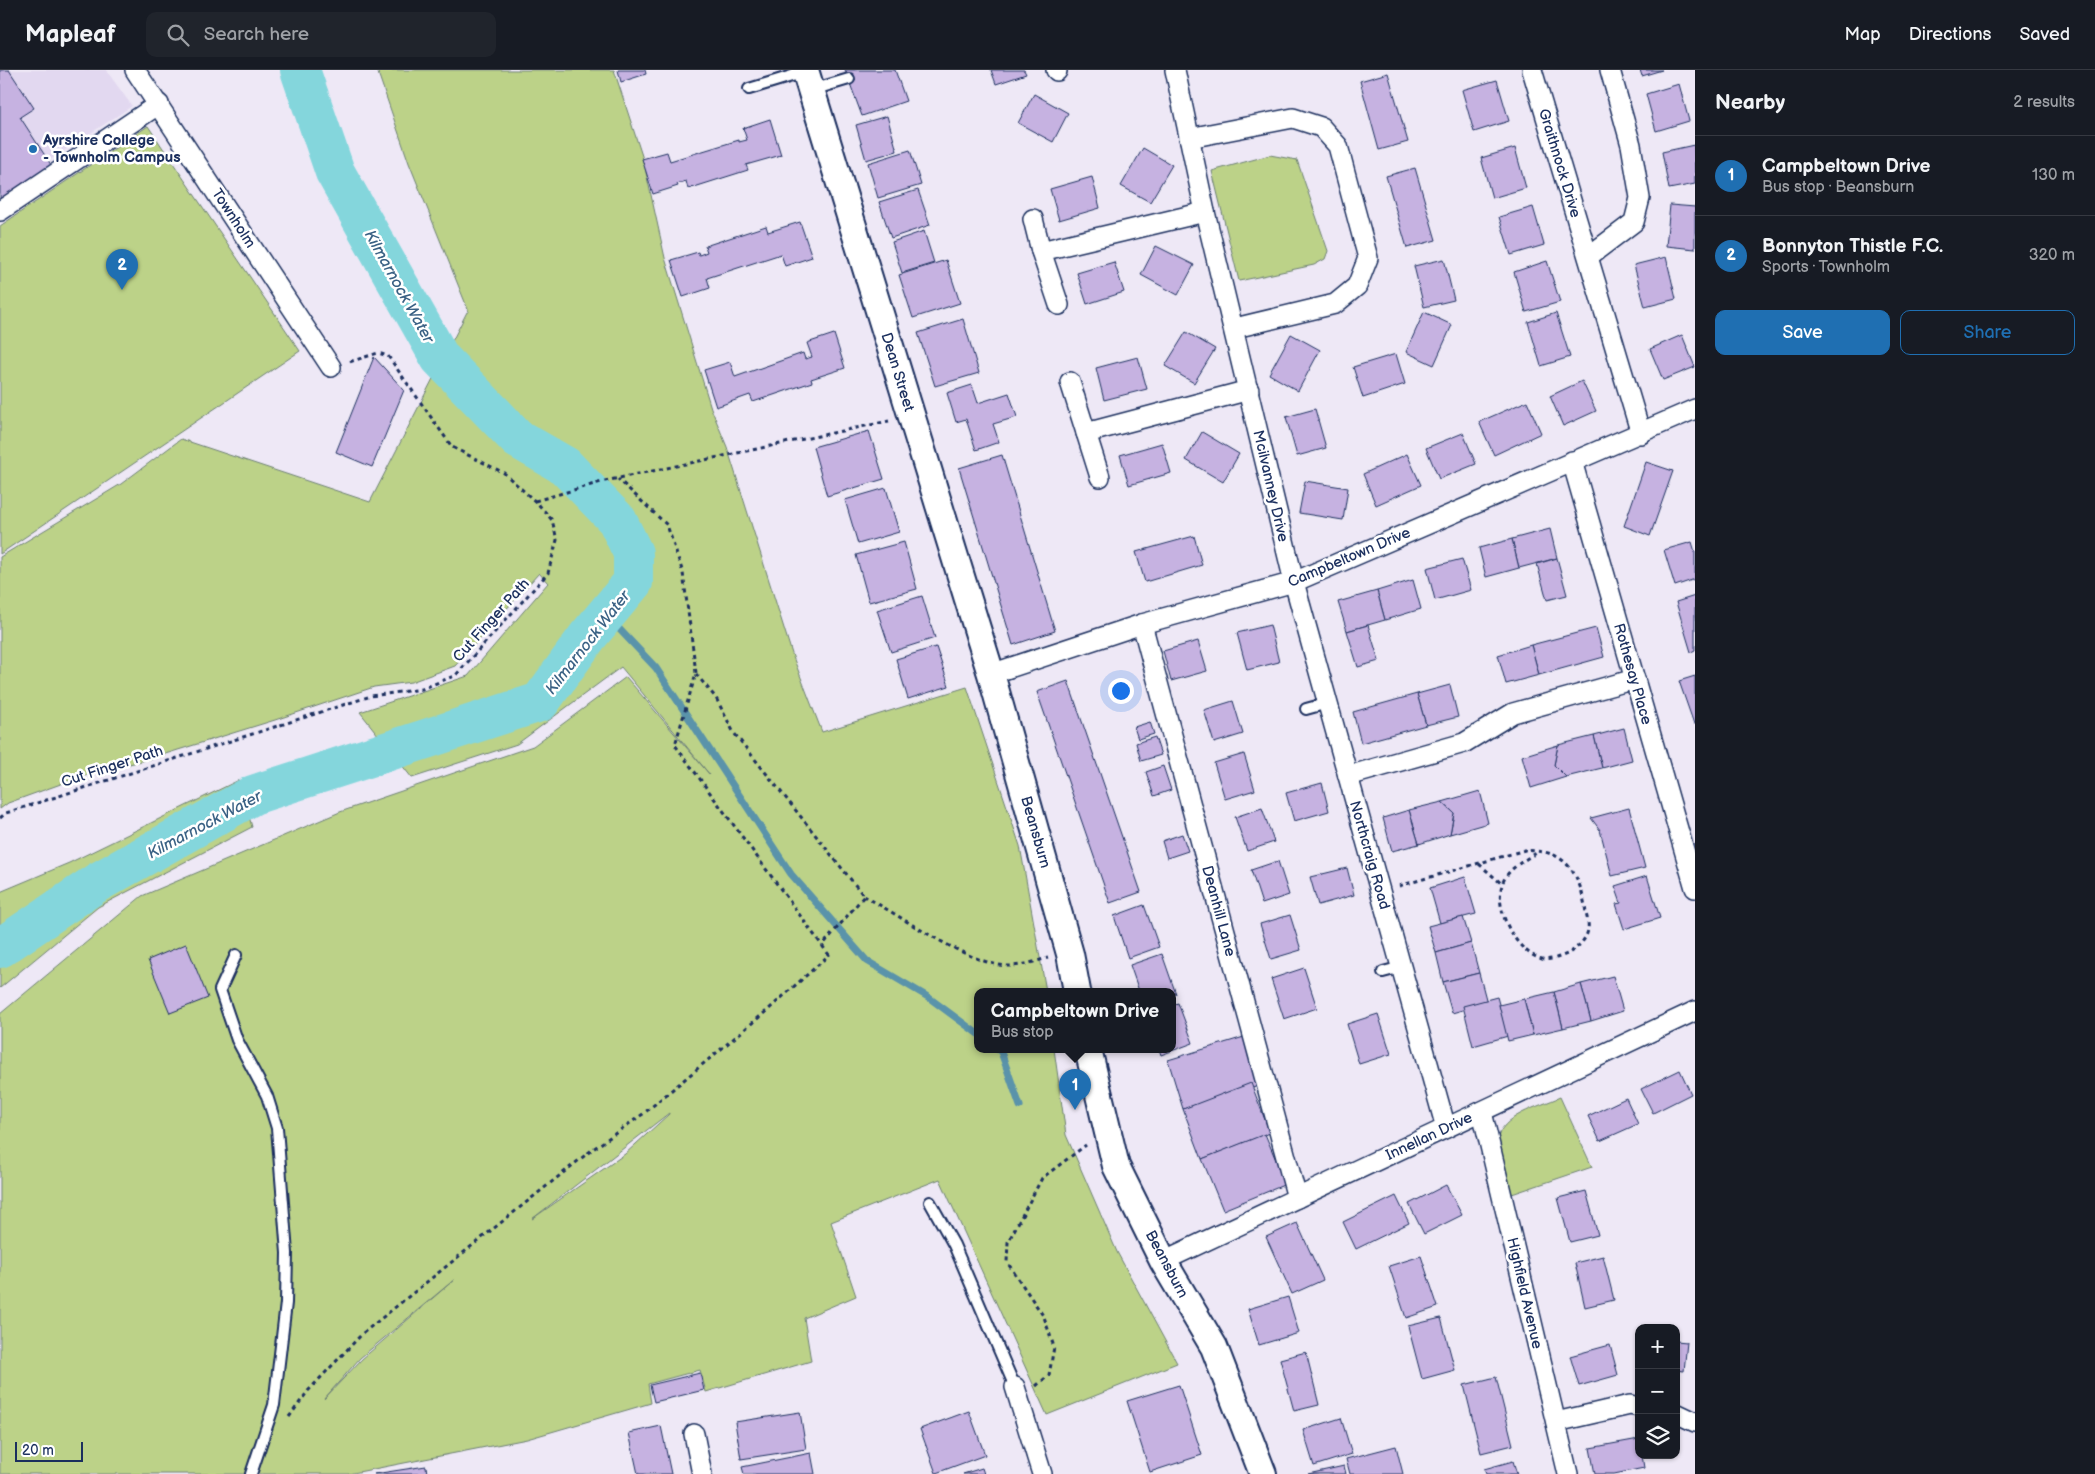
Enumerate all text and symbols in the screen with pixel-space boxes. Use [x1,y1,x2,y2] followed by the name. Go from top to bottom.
[146,12,496,57] search box
[25,20,116,49] text: Mapleaf
[164,21,192,49] icon: search
[204,23,309,46] text: Search here
[1845,24,1881,45] text: Map
[1909,24,1991,45] text: Directions
[2019,24,2070,45] text: Saved
[1715,90,1785,115] text: Nearby
[2013,93,2075,112] text: 2 results
[1534,106,1585,220] street label: Graithnock Drive
[42,131,181,167] place label: Ayrshire College - Townholm Campus
[27,143,39,155] marker: Ayrshire College - Townholm Campus
[1762,155,1931,178] text: Campbeltown Drive
[1728,166,1734,185] text: 1
[2032,166,2075,185] text: 130 m
[1762,178,1914,197] text: Bus stop · Beansburn
[207,185,260,252] street label: Townholm
[360,227,438,348] water label: Kilmarnock Water
[1762,235,1943,258] text: Bonnyton Thistle F.C.
[1726,246,1736,265] text: 2
[2029,246,2075,265] text: 320 m
[106,249,138,290] pin: 2
[1762,258,1890,277] text: Sports · Townholm
[1715,310,1890,355] button: Save
[1900,310,2075,355] button: Share
[877,330,919,414] street label: Dean Street
[1248,428,1293,544] street label: Mcilvanney Drive
[1285,523,1413,592] street label: Campbeltown Drive
[449,575,534,666] street label: Cut Finger Path
[542,586,635,699] water label: Kilmarnock Water
[1609,621,1656,727] street label: Rothesay Place
[1108,678,1134,704] your location
[59,741,165,792] street label: Cut Finger Path
[144,787,266,863] water label: Kilmarnock Water
[1016,794,1055,870] street label: Beansburn
[1345,799,1394,912] street label: Northcraig Road
[1197,864,1240,959] street label: Deanhill Lane
[974,988,1176,1053] popup
[991,1000,1159,1023] text: Campbeltown Drive
[991,1023,1054,1042] text: Bus stop
[1059,1069,1091,1110] pin: 1
[1383,1108,1476,1165] street label: Innellan Drive
[1141,1227,1192,1301] street label: Beansburn
[1502,1236,1547,1351] street label: Highfield Avenue
[1635,1324,1680,1459] map controls
[1635,1324,1680,1369] button: +
[1635,1369,1680,1414] button: −
[1635,1414,1680,1459] button: layers
[15,1439,82,1462] scale bar
[22,1442,54,1459] text: 20 m

